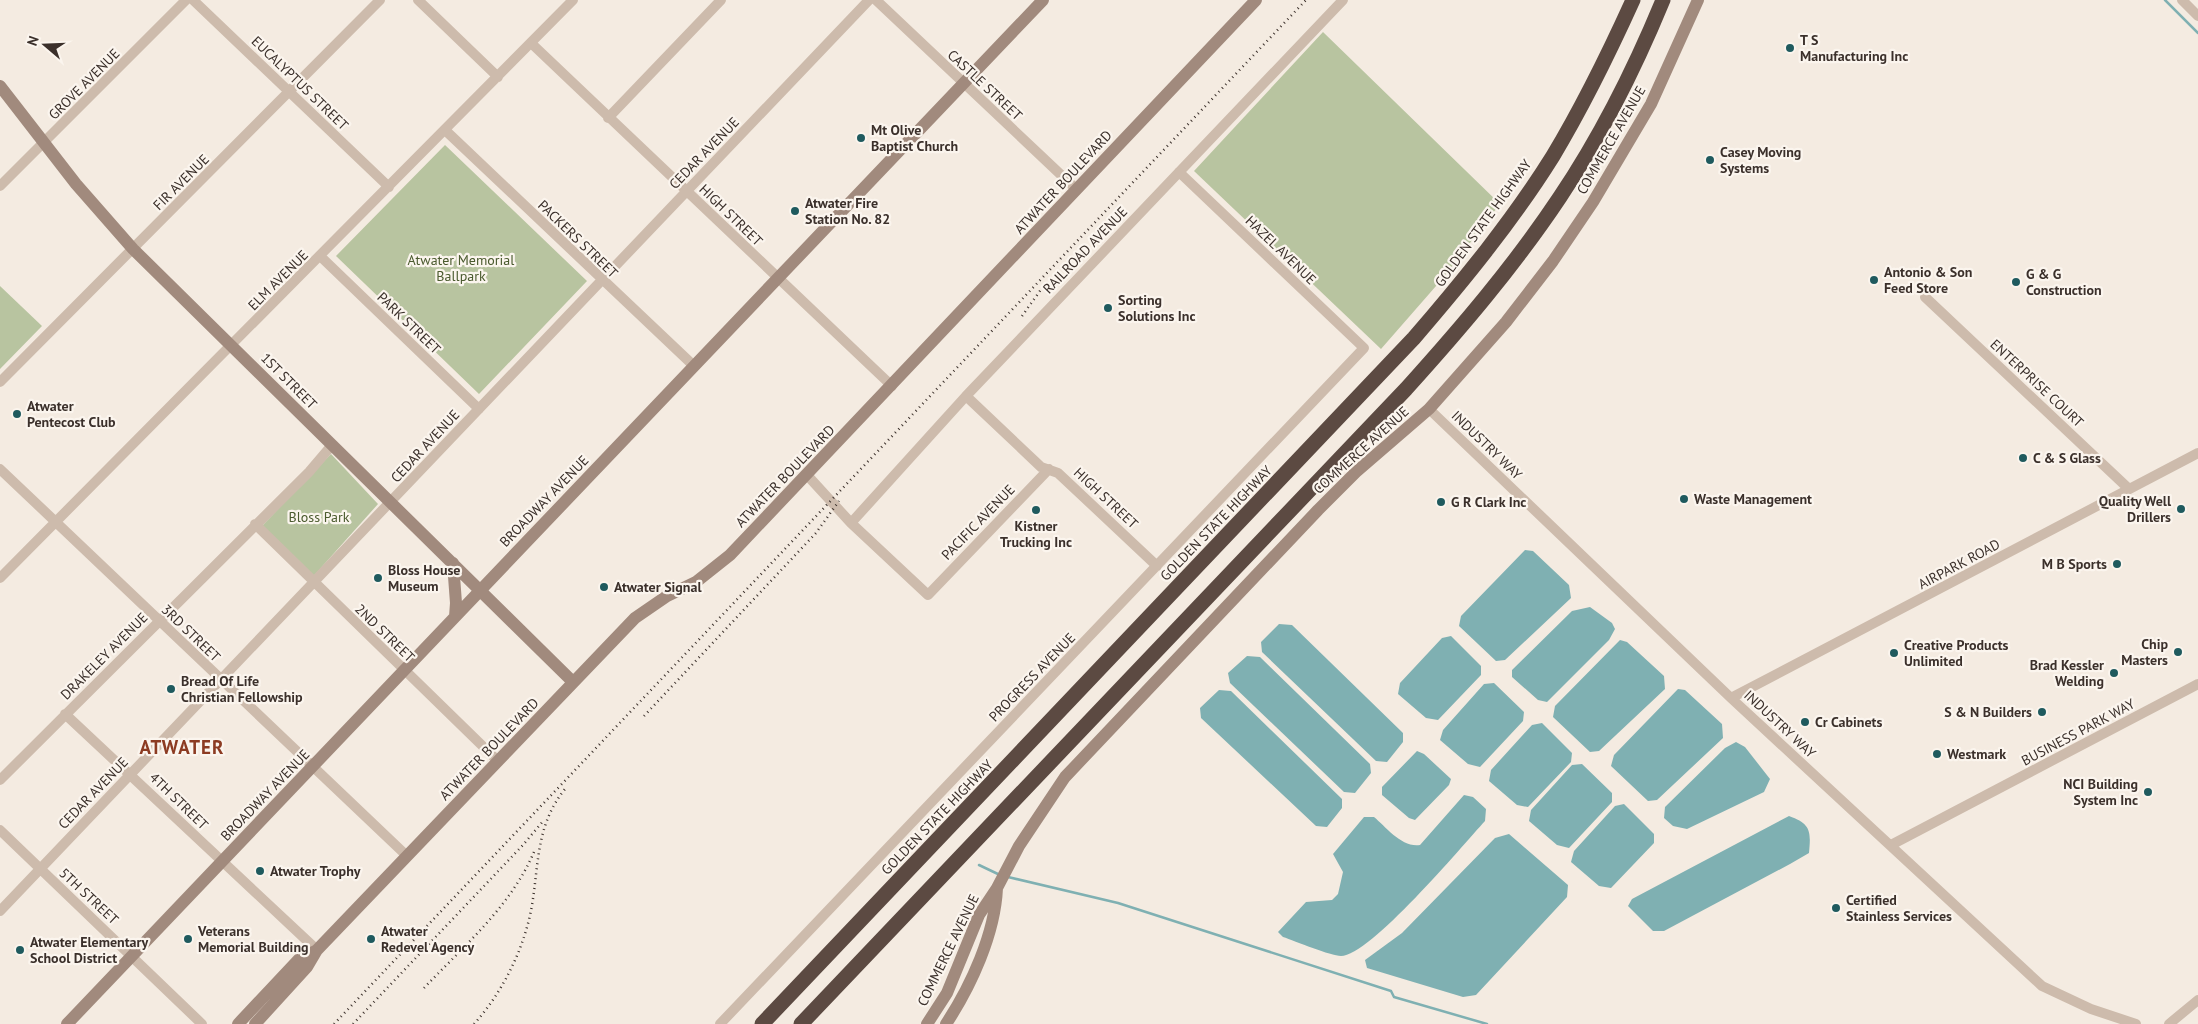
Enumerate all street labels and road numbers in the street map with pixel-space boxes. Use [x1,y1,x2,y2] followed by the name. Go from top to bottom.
[248,32,352,134] street label: EUCALYPTUS STREET
[45,45,123,123] street label: GROVE AVENUE
[944,46,1026,124] street label: CASTLE STREET
[1573,82,1649,198] street label: COMMERCE AVENUE
[665,113,743,193] street label: CEDAR AVENUE
[1010,126,1116,238] street label: ATWATER BOULEVARD
[149,150,213,214] street label: FIR AVENUE
[1431,155,1535,290] street label: GOLDEN STATE HIGHWAY
[695,180,767,250] street label: HIGH STREET
[534,196,622,282] street label: PACKERS STREET
[1039,203,1131,297] street label: RAILROAD AVENUE
[1242,212,1320,288] street label: HAZEL AVENUE
[244,246,312,314] street label: ELM AVENUE
[373,288,445,358] street label: PARK STREET
[1987,335,2088,431] street label: ENTERPRISE COURT
[257,349,321,413] street label: 1ST STREET
[1309,402,1413,498] street label: COMMERCE AVENUE
[387,406,463,486] street label: CEDAR AVENUE
[1448,407,1526,483] street label: INDUSTRY WAY
[731,421,839,531] street label: ATWATER BOULEVARD
[496,451,592,551] street label: BROADWAY AVENUE
[1156,461,1276,584] street label: GOLDEN STATE HIGHWAY
[1070,464,1142,533] street label: HIGH STREET
[937,481,1019,563] street label: PACIFIC AVENUE
[1915,535,2003,593] street label: AIRPARK ROAD
[158,600,224,666] street label: 3RD STREET
[351,600,419,666] street label: 2ND STREET
[57,609,151,703] street label: DRAKELEY AVENUE
[985,629,1079,725] street label: PROGRESS AVENUE
[1740,686,1820,762] street label: INDUSTRY WAY
[435,694,543,804] street label: ATWATER BOULEVARD
[2018,694,2138,769] street label: BUSINESS PARK WAY
[217,745,313,845] street label: BROADWAY AVENUE
[54,753,132,833] street label: CEDAR AVENUE
[877,755,997,878] street label: GOLDEN STATE HIGHWAY
[146,769,212,834] street label: 4TH STREET
[55,864,123,928] street label: 5TH STREET
[913,891,983,1009] street label: COMMERCE AVENUE

